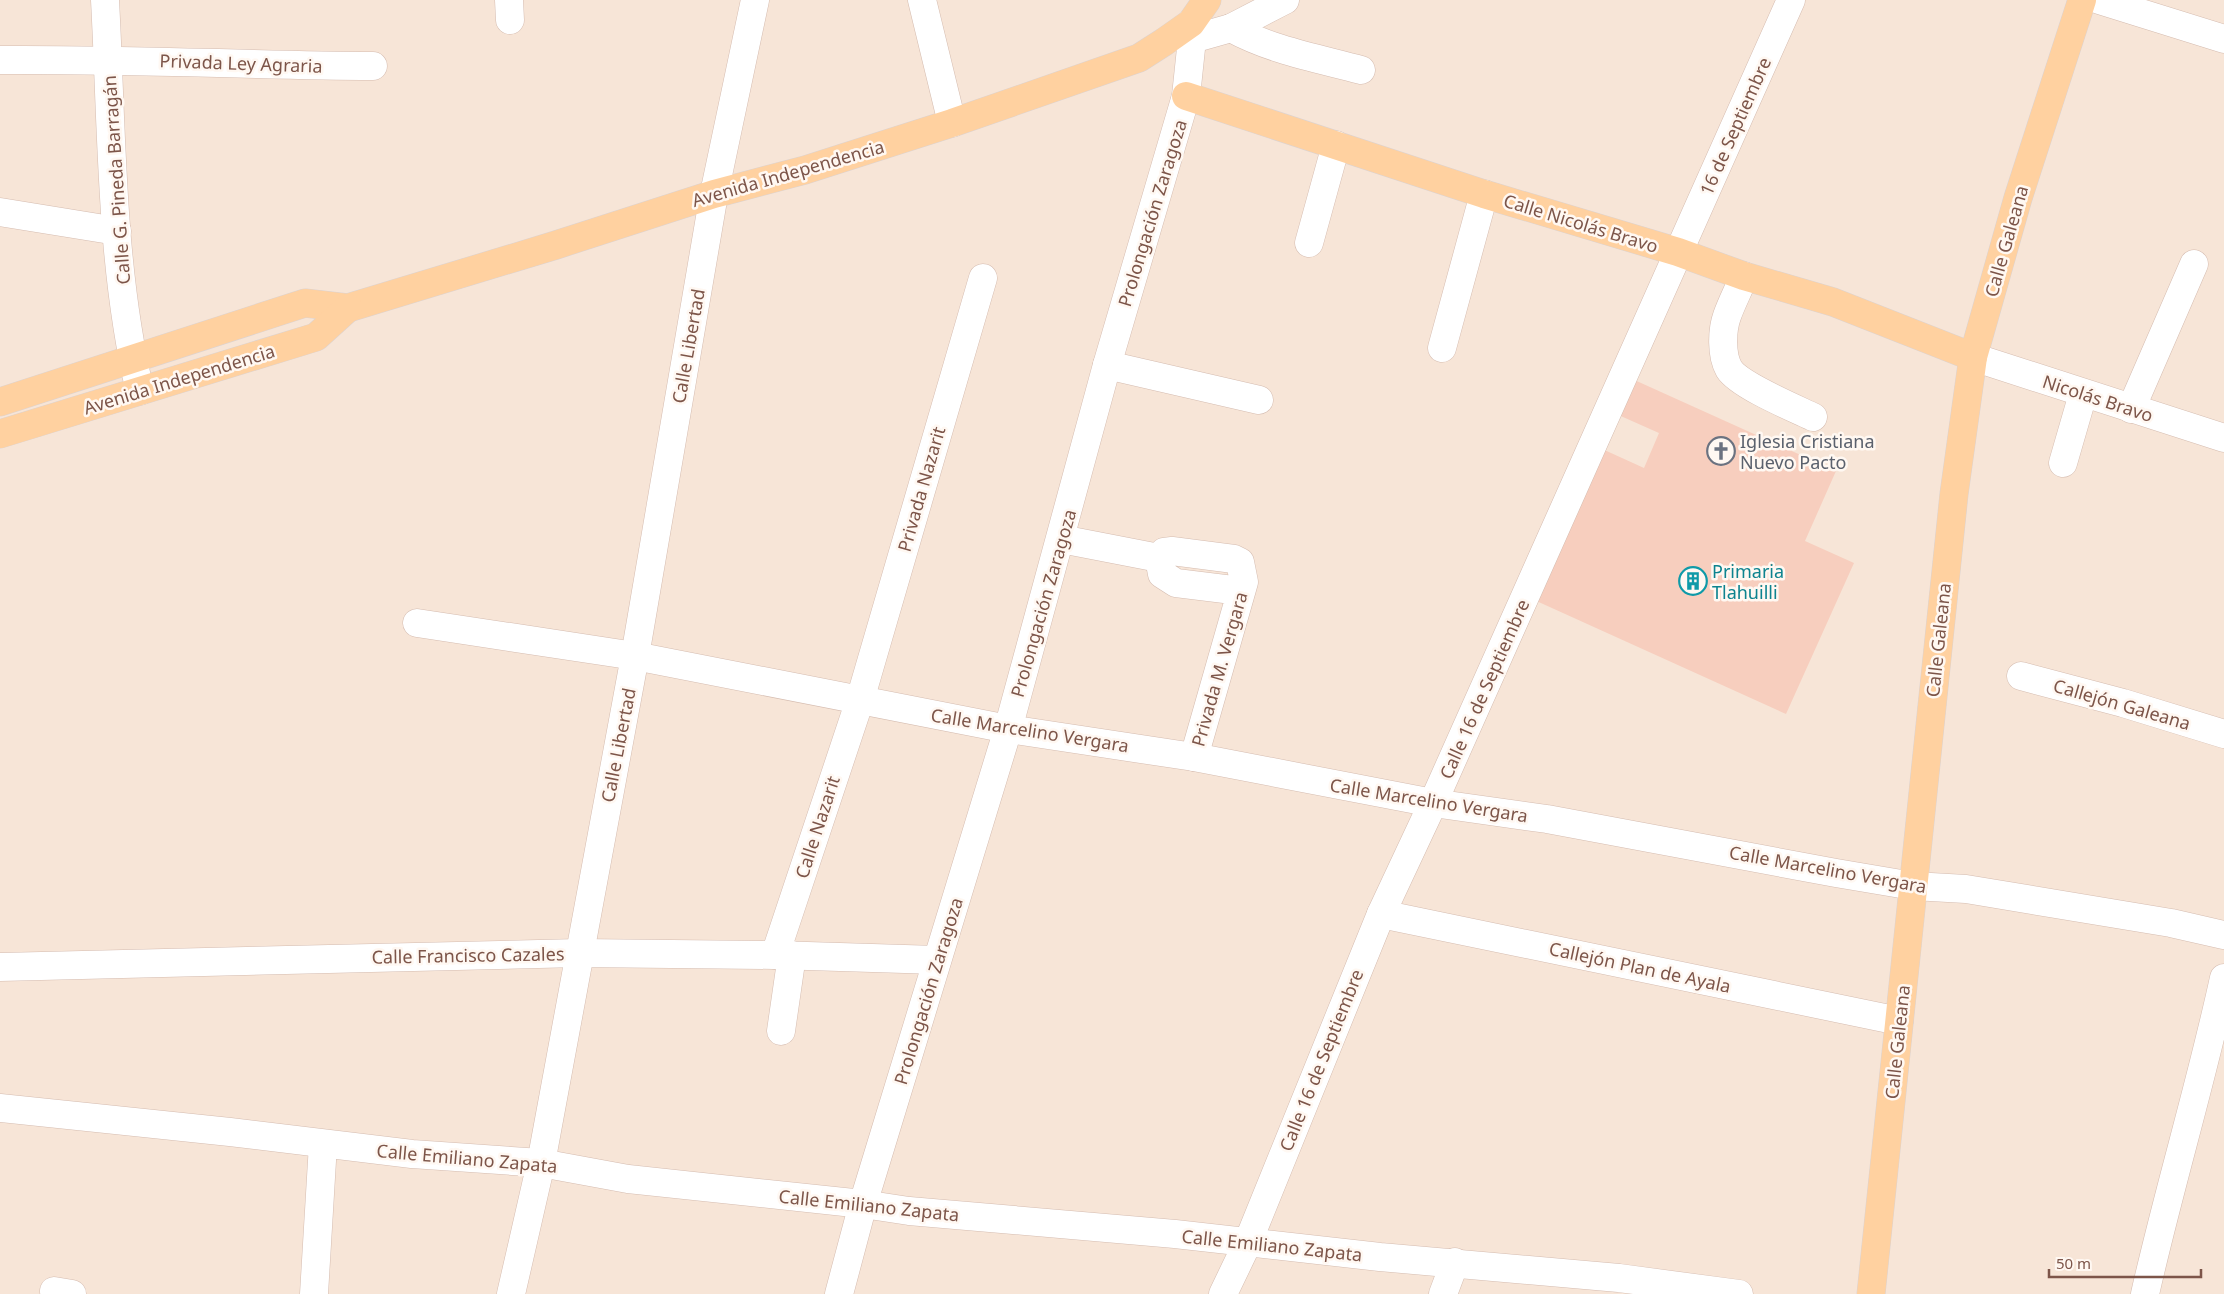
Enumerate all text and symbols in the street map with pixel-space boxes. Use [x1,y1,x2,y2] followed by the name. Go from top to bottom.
[159,48,323,78] street label: Privada Ley Agraria
[1694,53,1776,199] street label: 16 de Septiembre
[97,75,135,285] street label: Calle G. Pineda Barragán
[1112,116,1192,310] street label: Prolongación Zaragoza
[689,134,887,212] street label: Avenida Independencia
[1979,182,2033,300] street label: Calle Galeana
[1501,188,1661,258] street label: Calle Nicolás Bravo
[666,287,710,405] street label: Calle Libertad
[80,338,278,420] street label: Avenida Independencia
[2040,369,2156,427] street label: Nicolás Bravo
[892,423,950,554] street label: Privada Nazarit
[1740,429,1875,474] place label: Iglesia Cristiana Nuevo Pacto
[1706,436,1736,466] church icon: Iglesia Cristiana Nuevo Pacto
[1005,506,1081,700] street label: Prolongación Zaragoza
[1712,559,1784,604] place label: Primaria Tlahuilli
[1678,566,1708,596] building icon: Primaria Tlahuilli
[1920,582,1956,698] street label: Calle Galeana
[1185,589,1253,749] street label: Privada M. Vergara
[1434,595,1534,783] street label: Calle 16 de Septiembre
[2051,673,2193,735] street label: Callejón Galeana
[595,686,641,804] street label: Calle Libertad
[929,702,1131,758] street label: Calle Marcelino Vergara
[789,772,845,881] street label: Calle Nazarit
[1328,772,1530,828] street label: Calle Marcelino Vergara
[1727,840,1929,898] street label: Calle Marcelino Vergara
[888,894,968,1088] street label: Prolongación Zaragoza
[1547,936,1733,998] street label: Callejón Plan de Ayala
[371,941,565,969] street label: Calle Francisco Cazales
[1273,965,1369,1155] street label: Calle 16 de Septiembre
[1879,984,1915,1100] street label: Calle Galeana
[376,1138,558,1178] street label: Calle Emiliano Zapata
[778,1184,960,1226] street label: Calle Emiliano Zapata
[1181,1224,1363,1266] street label: Calle Emiliano Zapata
[2049,1246,2202,1278] scale bar
[2056,1253,2091,1273] text: 50 m

